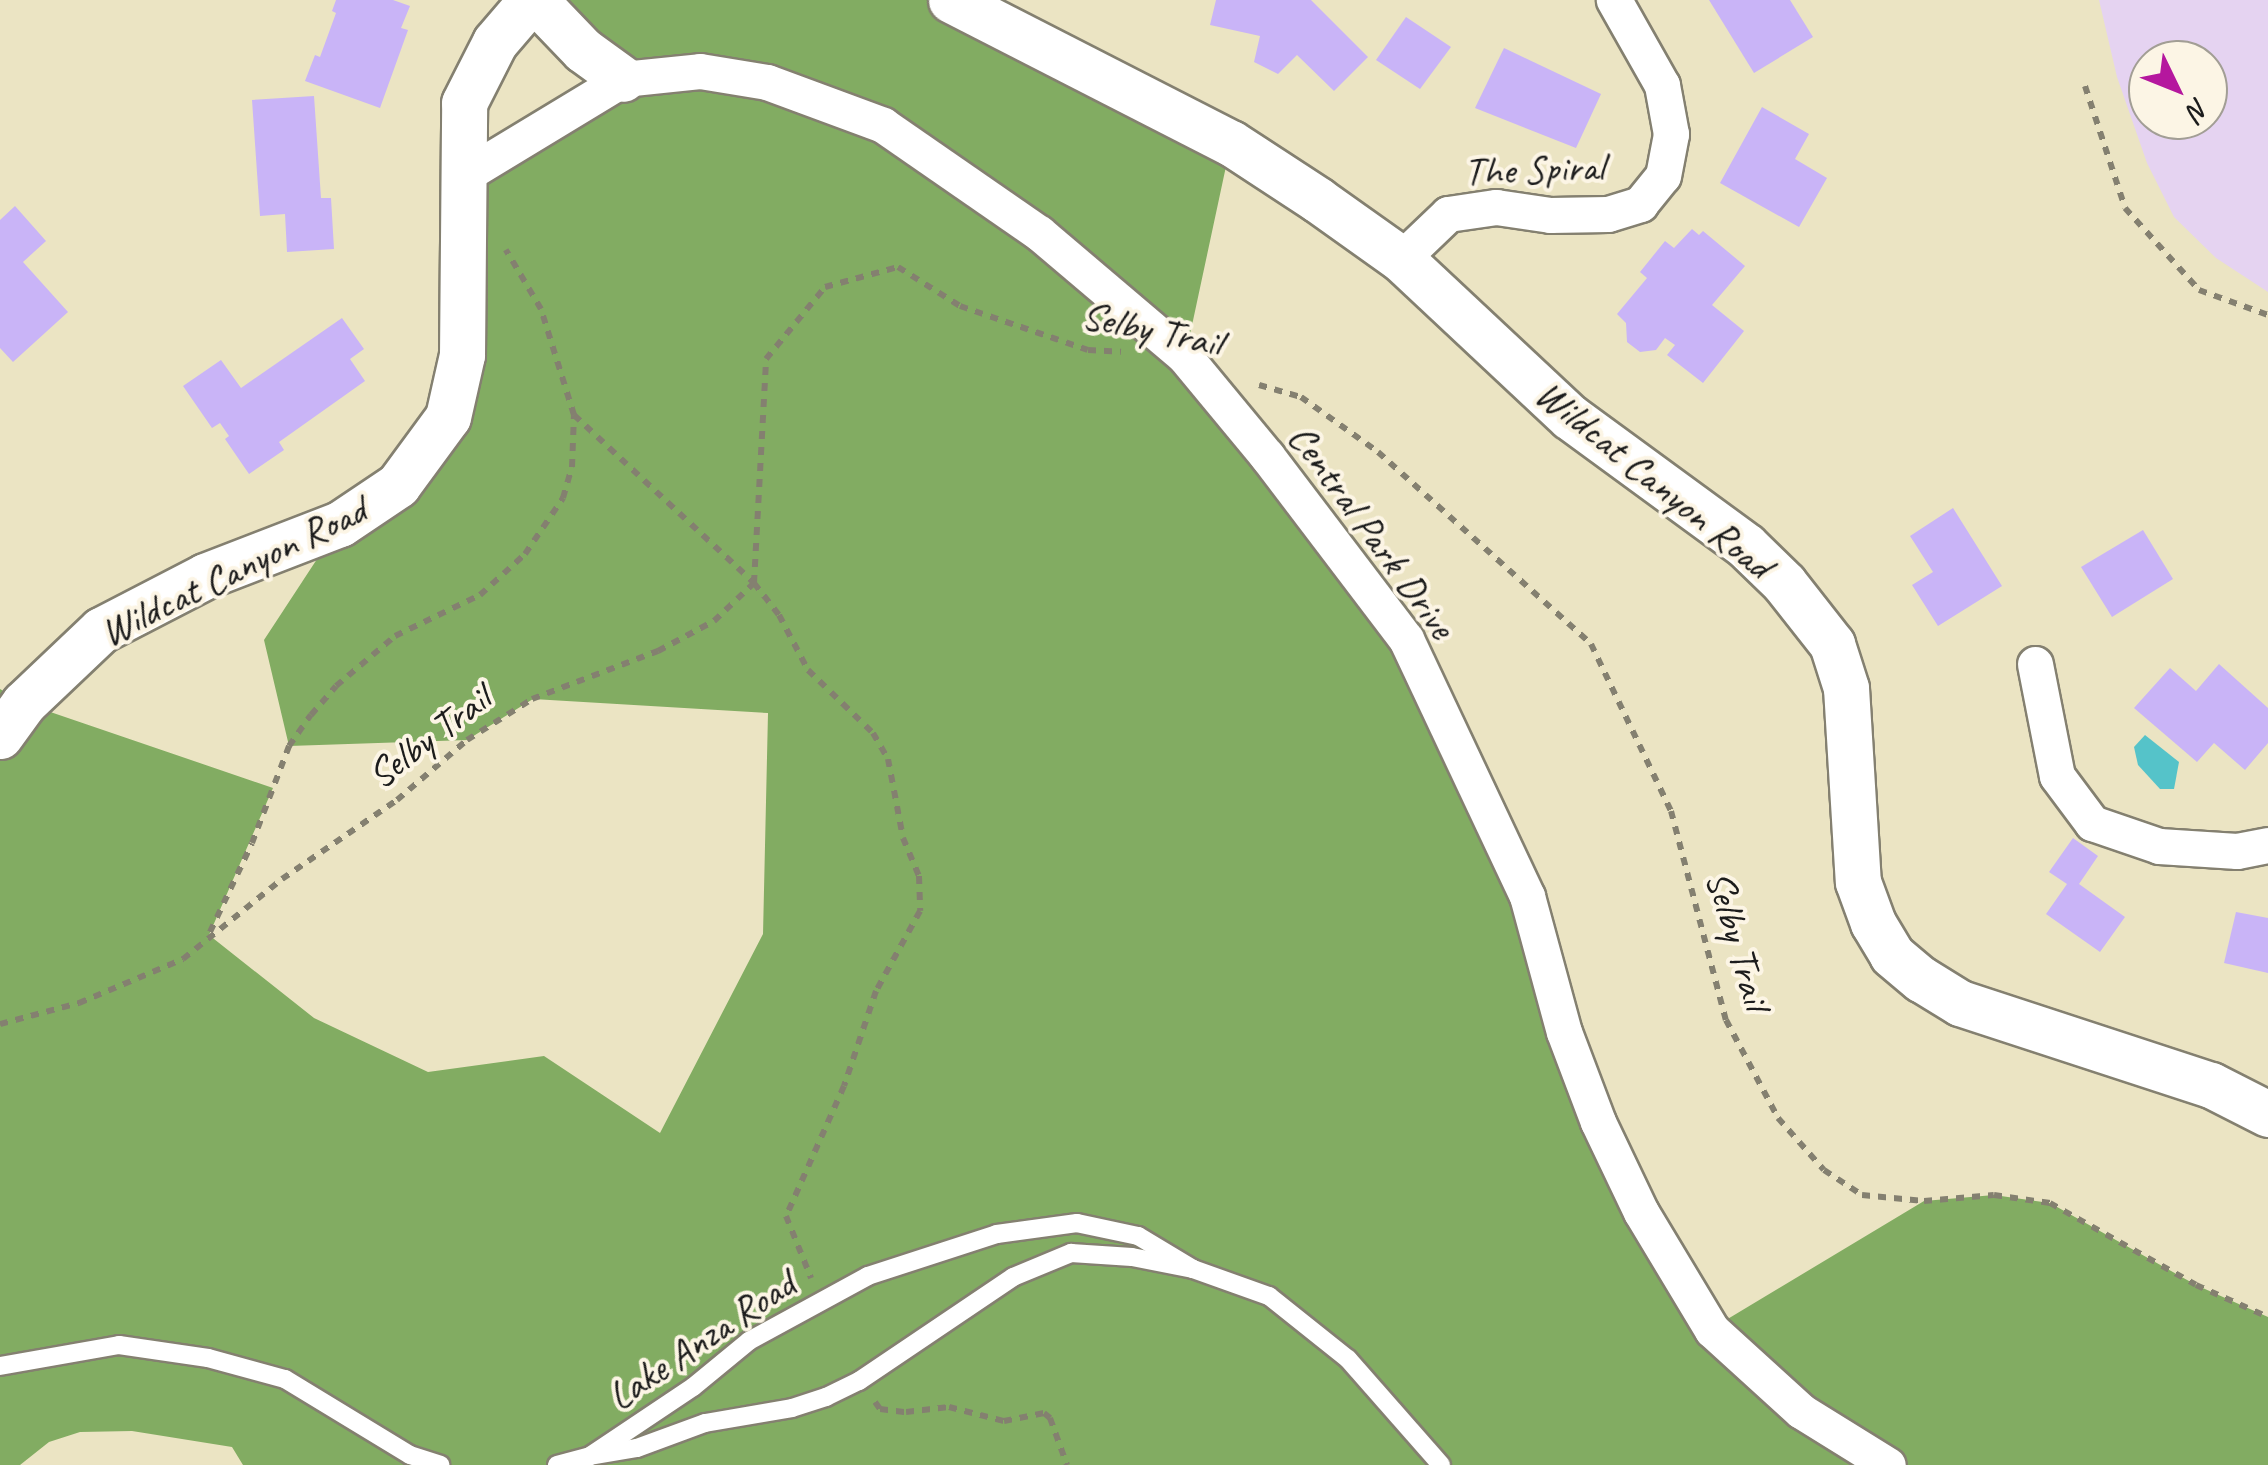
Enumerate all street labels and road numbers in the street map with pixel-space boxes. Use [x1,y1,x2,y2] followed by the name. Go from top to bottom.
[1463,143,1605,195] street label: The Spiral
[1078,291,1226,367] street label: Selby Trail
[1526,369,1782,589] street label: Wildcat Canyon Road
[1278,414,1466,648] street label: Central Park Drive
[92,486,374,656] street label: Wildcat Canyon Road
[358,676,500,798] street label: Selby Trail
[1696,866,1780,1014] street label: Selby Trail
[598,1260,804,1420] street label: Lake Anza Road

